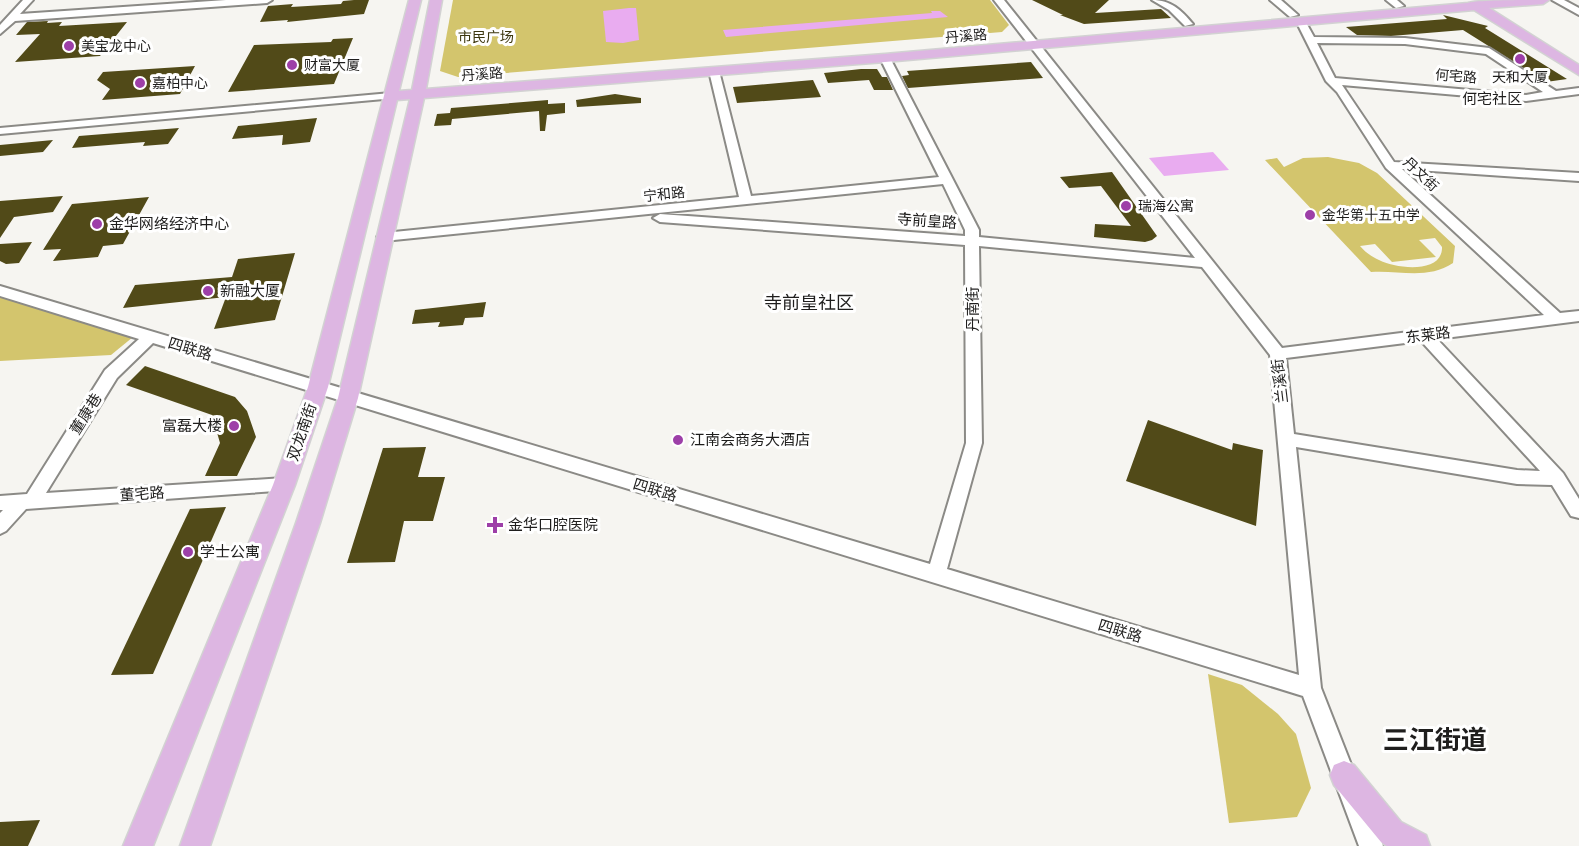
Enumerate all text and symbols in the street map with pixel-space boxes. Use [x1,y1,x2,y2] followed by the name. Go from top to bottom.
[944,26,988,46] street label: 丹溪路
[458,29,514,45] park label: 市民广场
[81,38,151,54] place label: 美宝龙中心
[62,39,76,53] marker: 美宝龙中心
[1513,52,1527,66] marker: 天和大厦
[304,57,360,73] place label: 财富大厦
[285,58,299,72] marker: 财富大厦
[460,65,504,83] street label: 丹溪路
[1434,66,1478,86] street label: 何宅路
[1492,69,1548,85] place label: 天和大厦
[152,75,208,91] place label: 嘉柏中心
[133,76,147,90] marker: 嘉柏中心
[1462,90,1522,108] district label: 何宅社区
[1400,154,1442,194] street label: 丹文街
[642,184,686,204] street label: 宁和路
[1138,198,1194,214] place label: 瑞海公寓
[1119,199,1133,213] marker: 瑞海公寓
[1322,207,1420,223] place label: 金华第十五中学
[1303,208,1317,222] marker: 金华第十五中学
[896,210,958,232] street label: 寺前皇路
[109,215,229,233] place label: 金华网络经济中心
[90,217,104,231] marker: 金华网络经济中心
[220,282,280,300] place label: 新融大厦
[201,284,215,298] marker: 新融大厦
[964,286,982,332] street label: 丹南街
[764,292,854,313] district label: 寺前皇社区
[1405,323,1451,347] street label: 东莱路
[166,334,214,364] street label: 四联路
[1268,358,1292,404] street label: 兰溪街
[66,390,106,438] street label: 董康巷
[284,401,320,463] street label: 双龙南街
[162,417,222,435] place label: 富磊大楼
[227,419,241,433] marker: 富磊大楼
[690,431,810,449] place label: 江南会商务大酒店
[671,433,685,447] marker: 江南会商务大酒店
[631,475,679,505] street label: 四联路
[119,483,165,505] street label: 董宅路
[486,516,504,534] marker: 金华口腔医院
[508,516,598,534] place label: 金华口腔医院
[200,543,260,561] place label: 学士公寓
[181,545,195,559] marker: 学士公寓
[1096,616,1144,646] street label: 四联路
[1383,725,1487,755] district label: 三江街道

